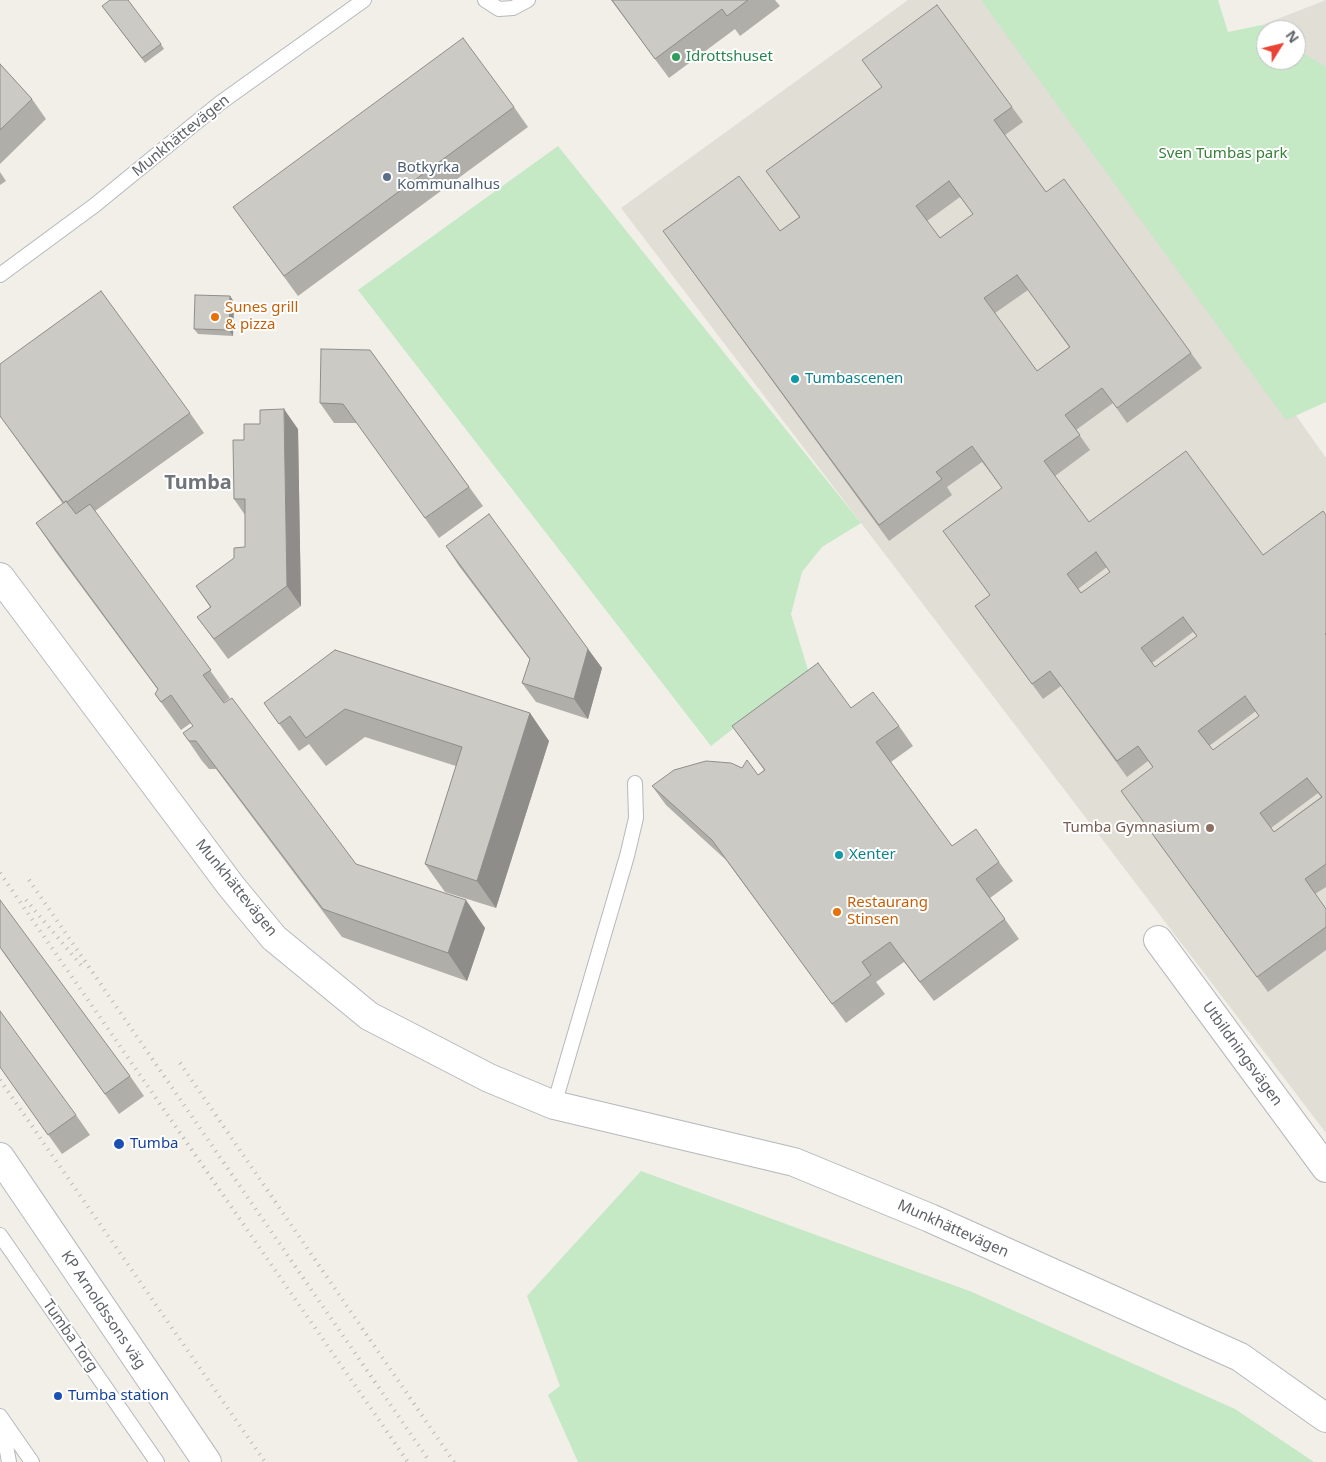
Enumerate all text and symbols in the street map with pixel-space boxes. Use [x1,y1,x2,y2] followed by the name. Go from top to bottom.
[1256,20,1306,70] north arrow
[1282,26,1304,47] text: N
[686,48,773,66] place label: Idrottshuset
[670,51,682,63] marker: Idrottshuset
[129,91,233,181] street label: Munkhättevägen
[1159,145,1287,163] park label: Sven Tumbas park
[397,159,500,194] place label: Botkyrka Kommunalhus
[381,171,393,183] marker: Botkyrka Kommunalhus
[225,299,298,334] place label: Sunes grill & pizza
[209,311,221,323] marker: Sunes grill & pizza
[805,370,903,388] place label: Tumbascenen
[789,373,801,385] marker: Tumbascenen
[164,471,232,495] district label: Tumba
[1063,819,1200,837] place label: Tumba Gymnasium
[1204,822,1216,834] marker: Tumba Gymnasium
[191,836,281,940] street label: Munkhättevägen
[849,846,896,864] place label: Xenter
[833,849,845,861] marker: Xenter
[847,894,928,929] place label: Restaurang Stinsen
[831,906,843,918] marker: Restaurang Stinsen
[1198,998,1286,1110] street label: Utbildningsvägen
[130,1135,179,1153] place label: Tumba
[112,1137,126,1151] marker: Tumba
[895,1196,1011,1262] street label: Munkhättevägen
[57,1248,149,1372] street label: KP Arnoldssons väg
[39,1296,101,1376] street label: Tumba Torg
[68,1387,169,1405] place label: Tumba station
[52,1390,64,1402] marker: Tumba station

